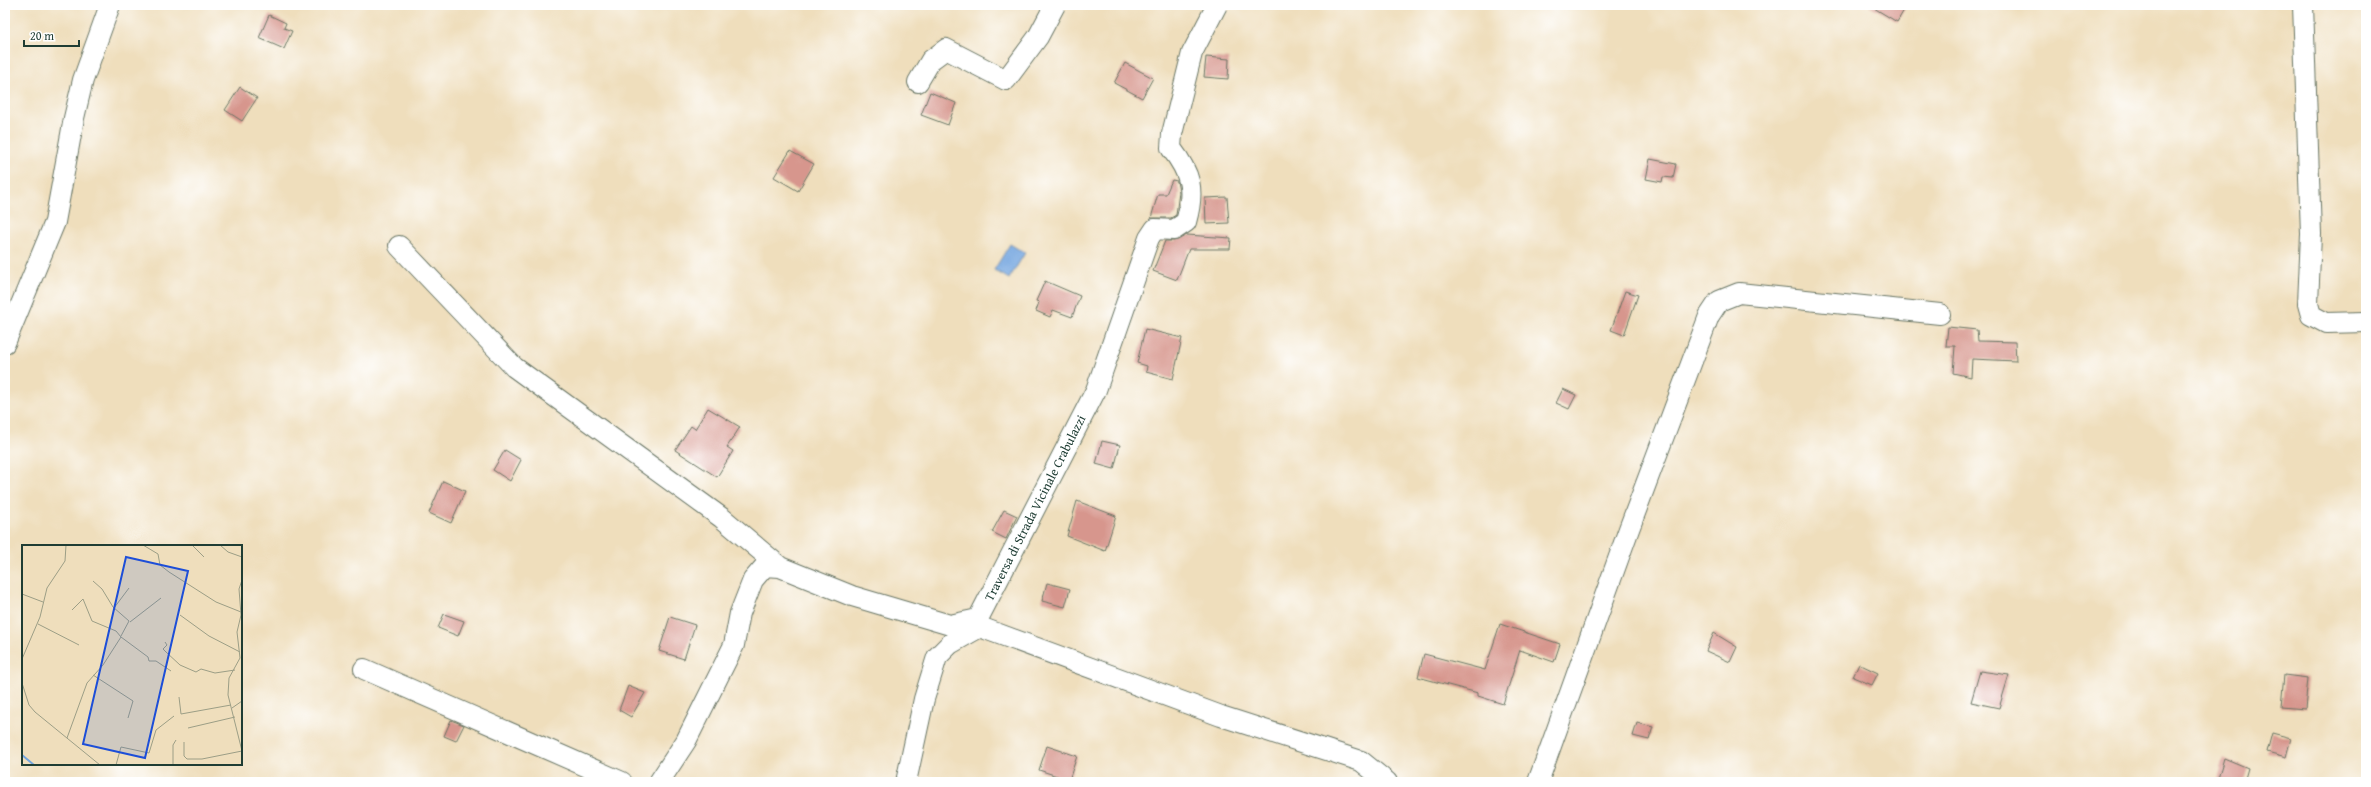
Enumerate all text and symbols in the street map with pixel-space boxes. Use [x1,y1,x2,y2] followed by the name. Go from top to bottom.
[24,22,79,48] scale bar
[30,27,54,44] text: 20 m
[980,411,1091,604] street label: Traversa di Strada Vicinale Crabulazzi
[22,545,242,765] inset map

